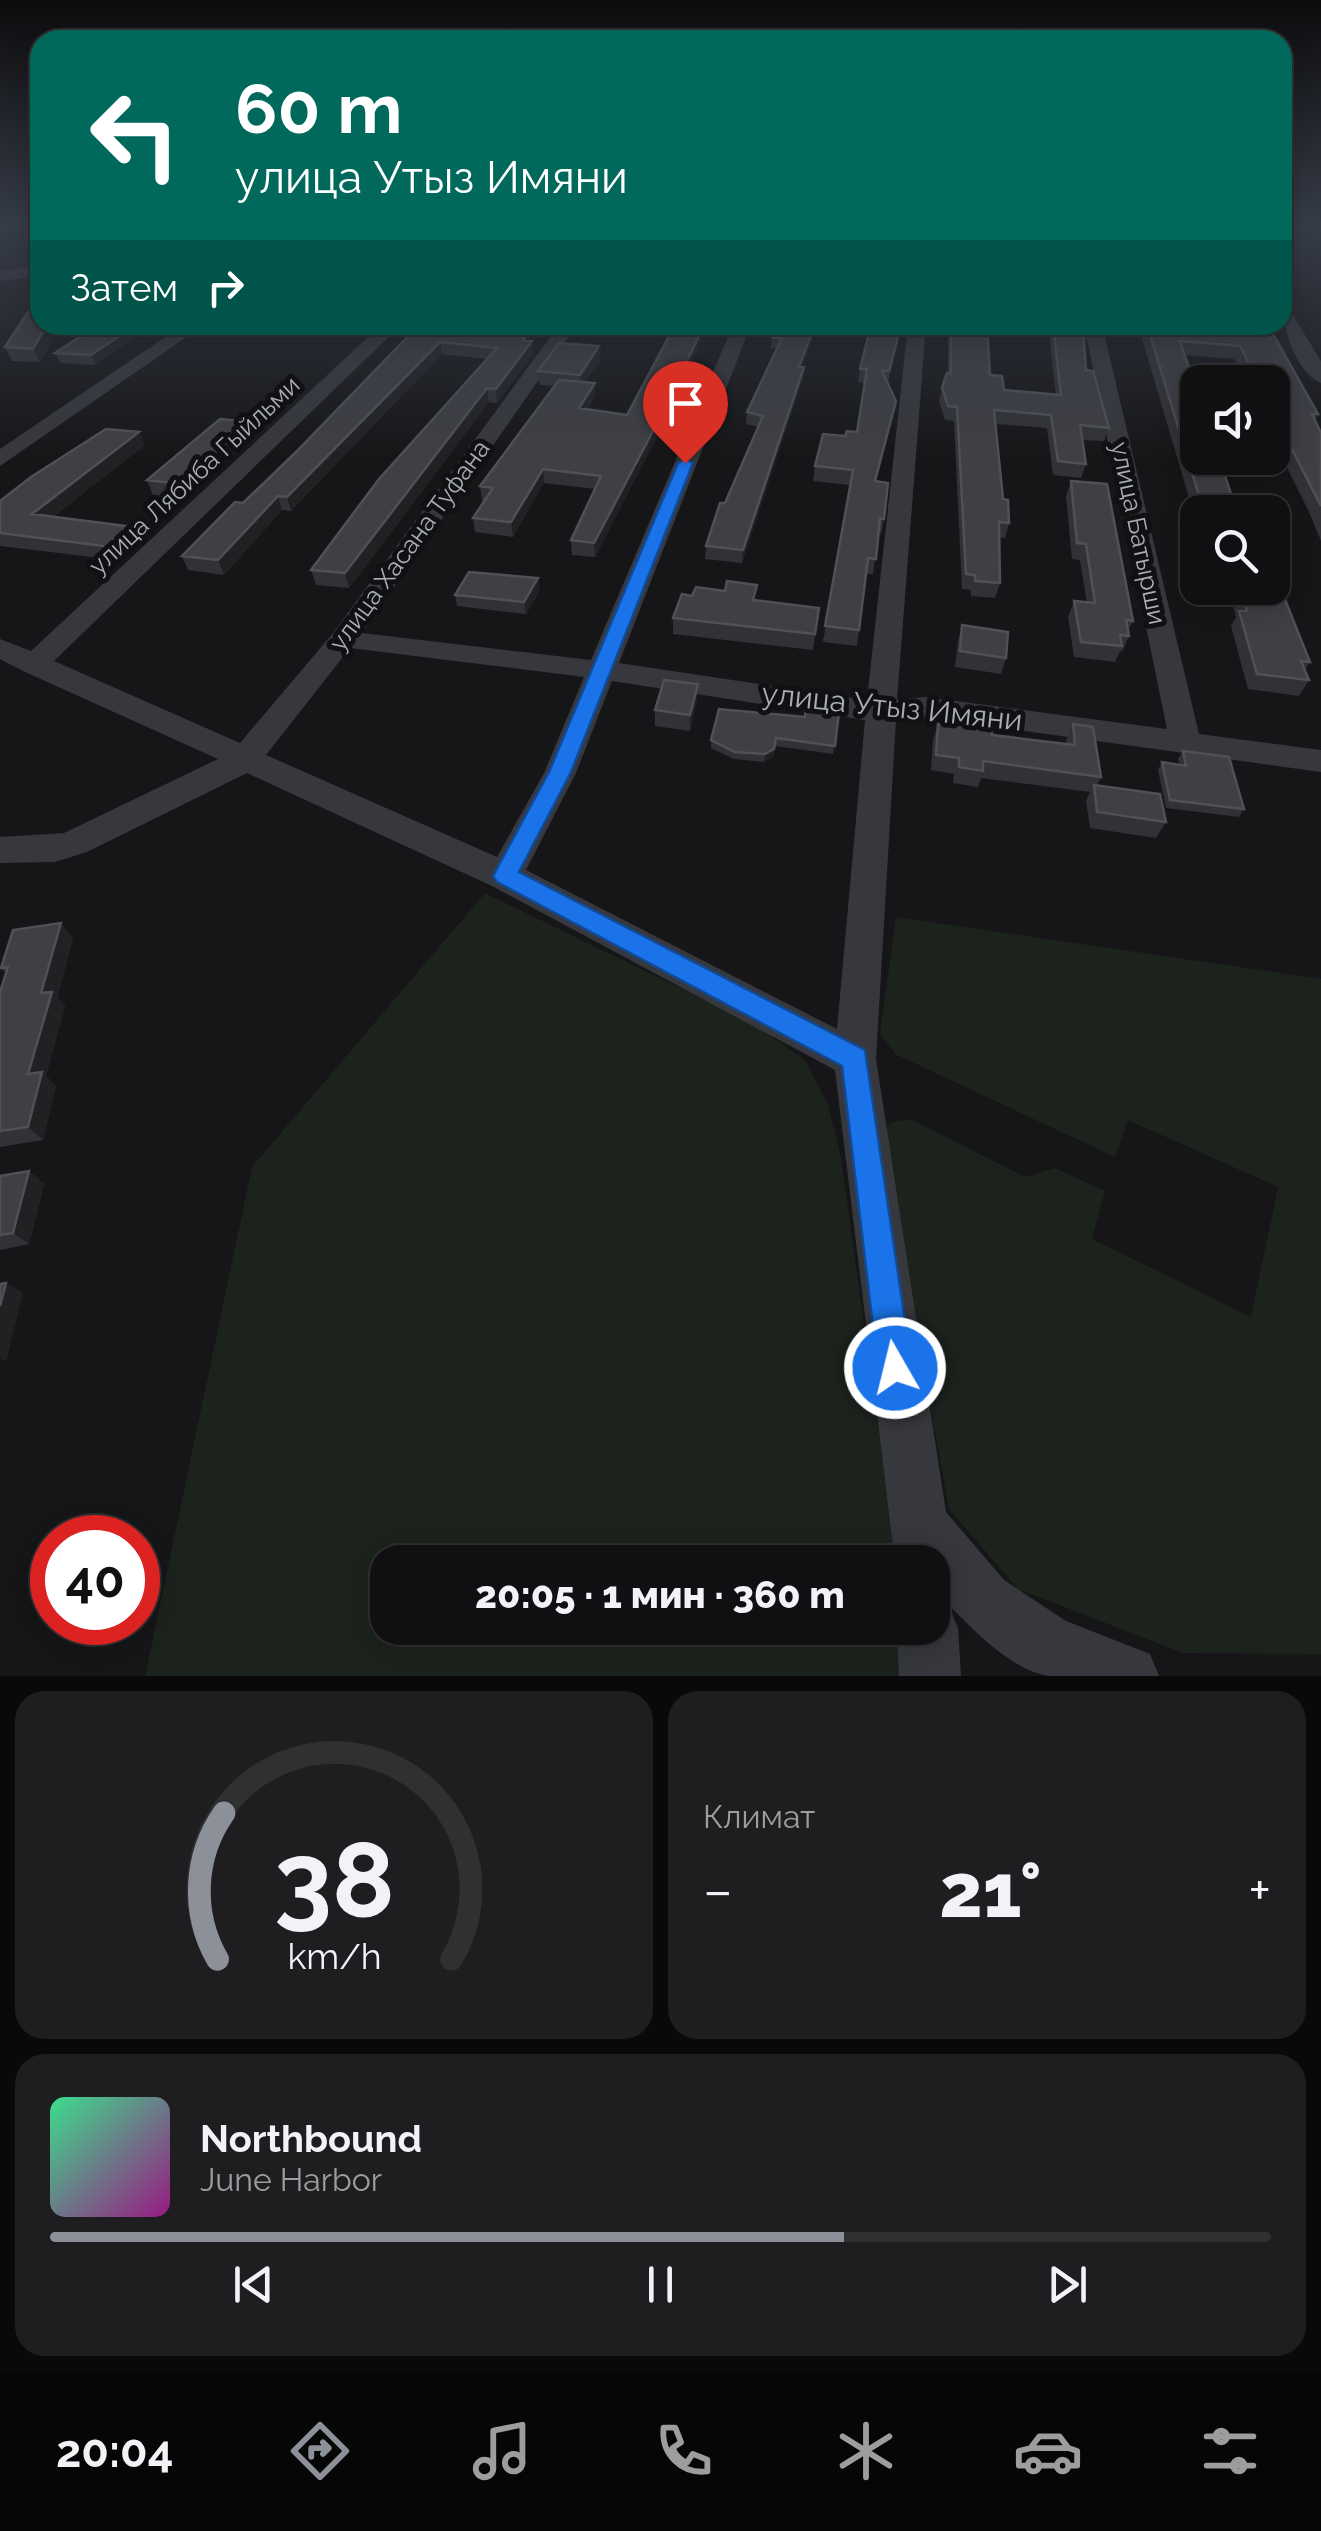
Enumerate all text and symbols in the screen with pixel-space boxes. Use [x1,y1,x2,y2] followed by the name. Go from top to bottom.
[235,67,402,149] text: 60 m
[70,70,200,200] icon: left
[235,151,628,204] text: улица Утыз Имяни
[198,260,253,315] icon: right
[70,265,178,310] text: Затем
[643,361,728,464] pin
[1180,365,1290,605] map controls
[1180,365,1290,475] button: sound
[82,370,306,580] street label: улица Лябиба Гыйльми
[658,376,713,431] icon: arrive
[322,434,496,656] street label: улица Хасана Туфана
[1105,439,1173,627] street label: улица Батырши
[1180,495,1290,605] button: search
[760,675,1024,738] street label: улица Утыз Имяни
[843,1316,947,1420] position arrow
[30,1515,160,1645] speed limit sign: 40
[475,1572,845,1617] text: 20:05 · 1 мин · 360 m
[703,1798,815,1835] text: Климат
[274,1819,394,1941] text: 38
[939,1846,1042,1935] text: 21°
[703,1858,733,1923] text: −
[1248,1858,1271,1923] text: +
[287,1935,381,1977] text: km/h
[200,2116,422,2161] text: Northbound
[200,2161,382,2198] text: June Harbor
[226,2257,281,2312] icon: previous
[633,2257,688,2312] icon: pause
[1040,2257,1095,2312] icon: next
[285,2416,355,2486] icon: directions
[467,2416,537,2486] icon: music
[649,2416,719,2486] icon: phone
[831,2416,901,2486] icon: climate
[1013,2416,1083,2486] icon: car
[1195,2416,1265,2486] icon: filters
[56,2425,173,2478] text: 20:04

